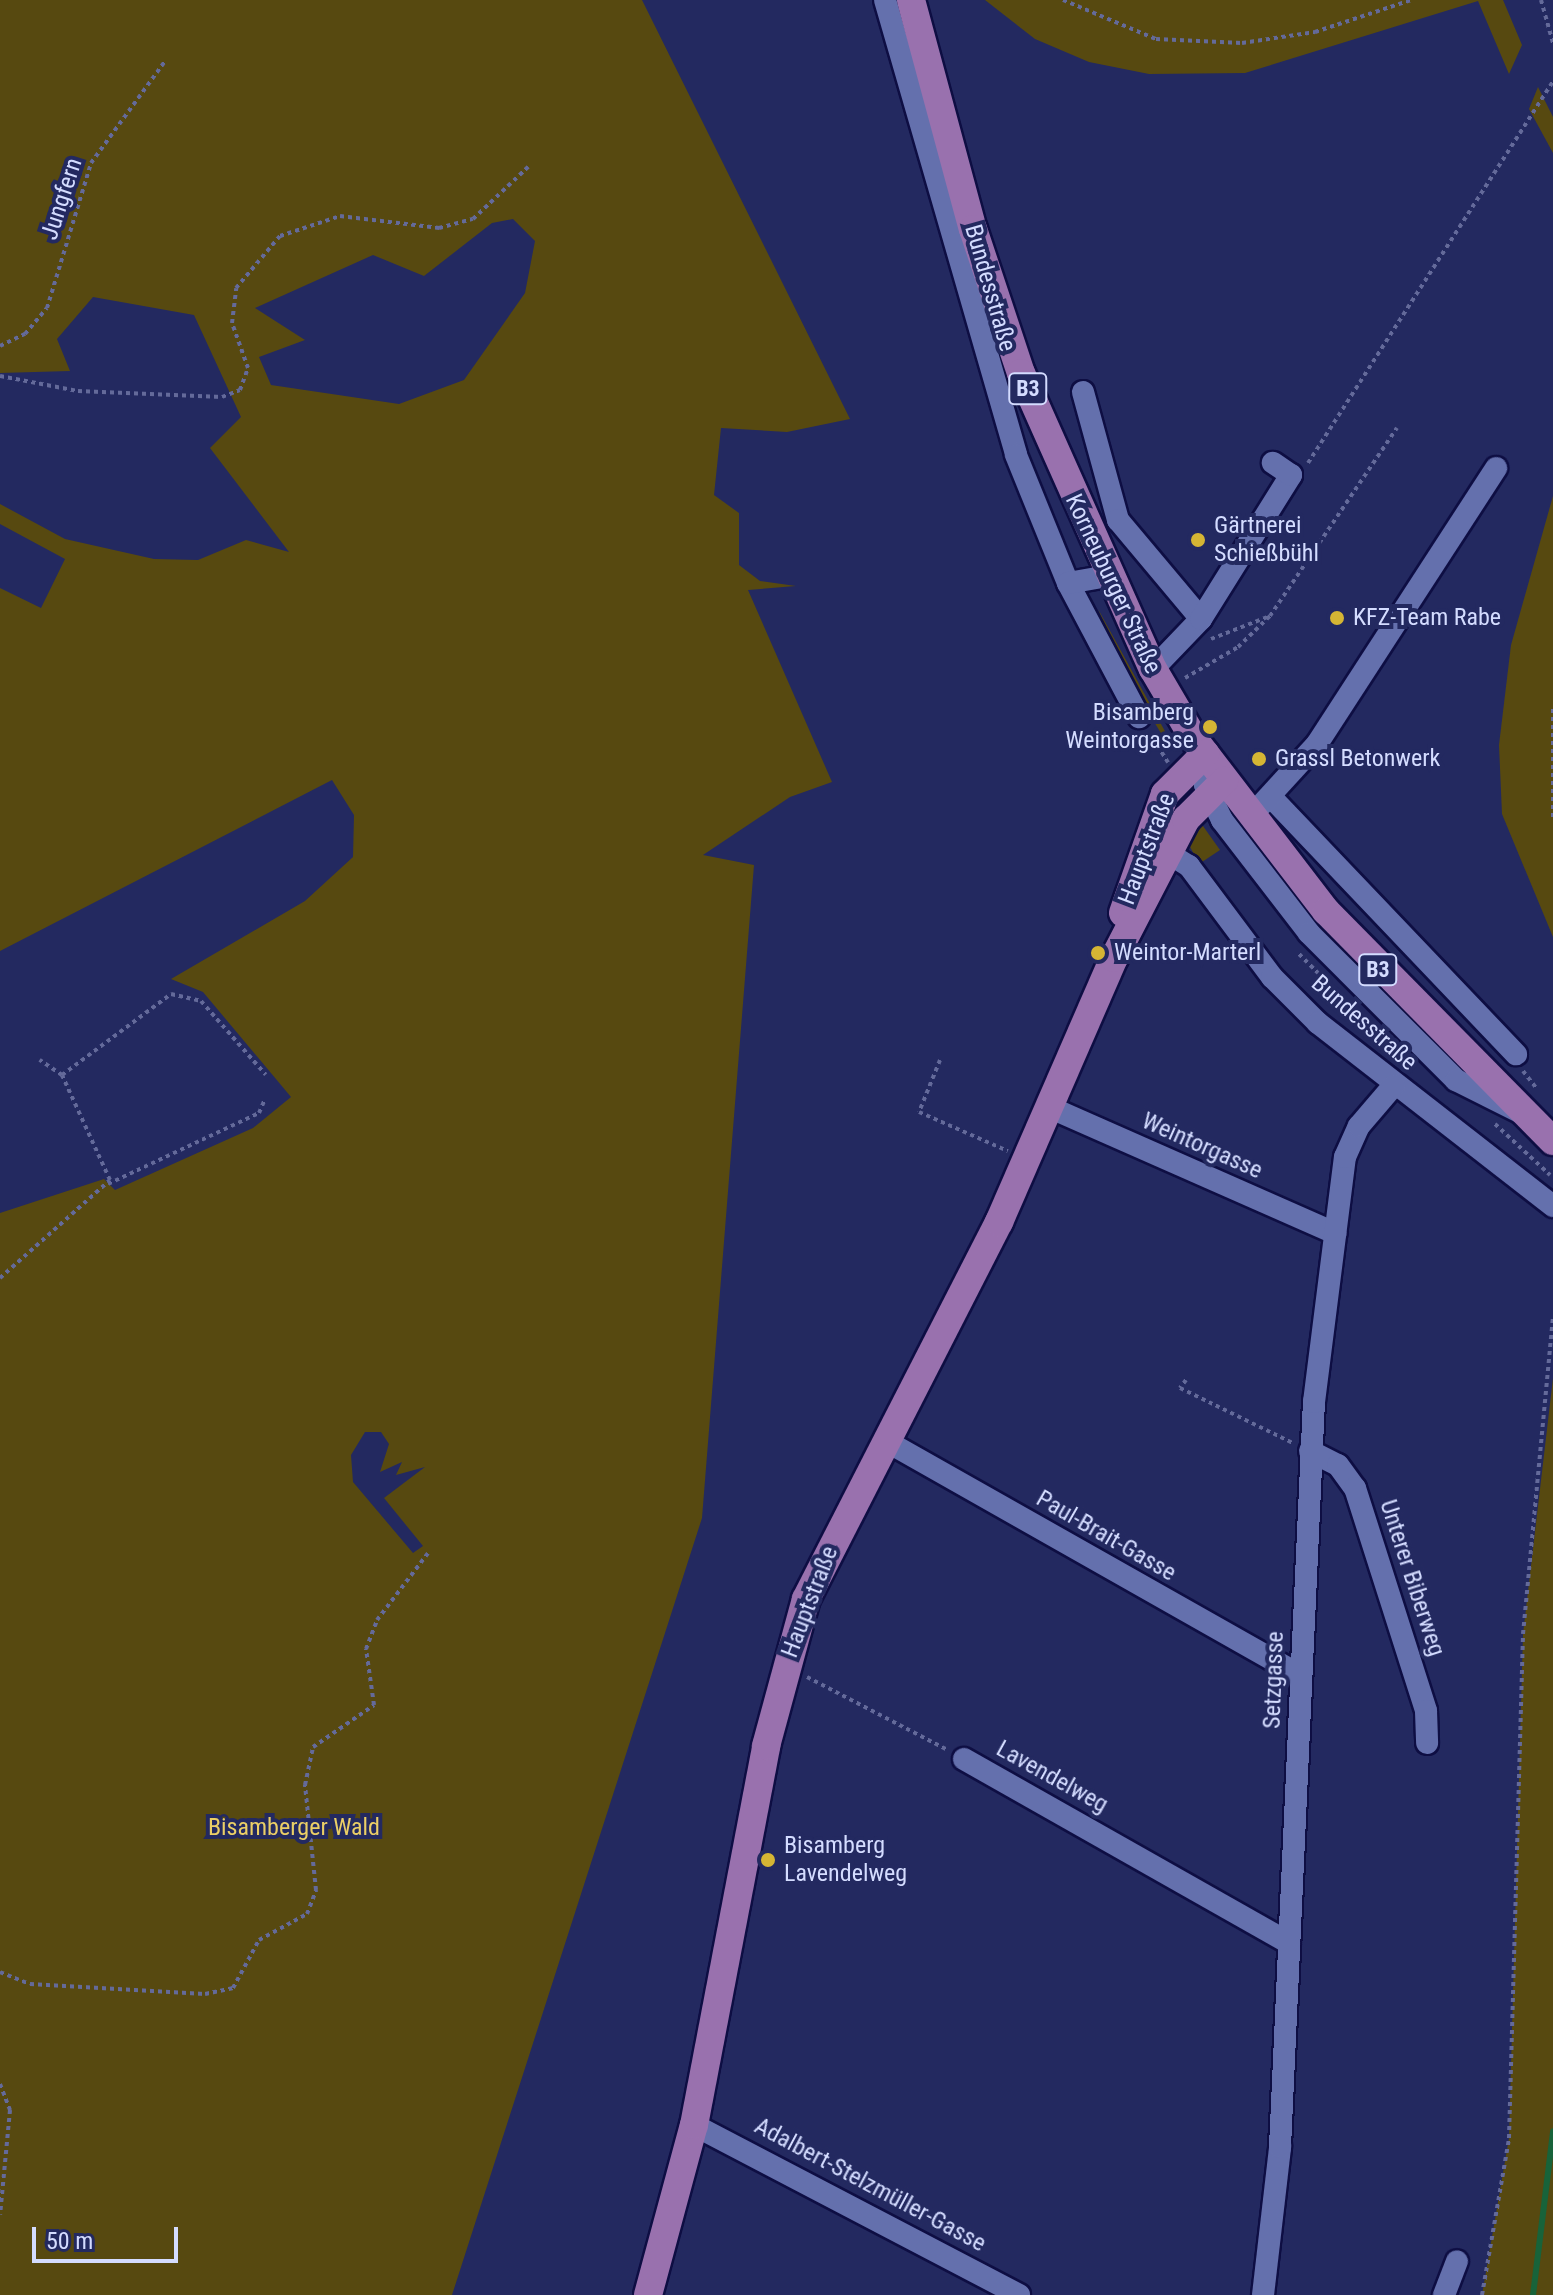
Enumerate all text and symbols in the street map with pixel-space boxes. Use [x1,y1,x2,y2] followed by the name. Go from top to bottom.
[35,155,89,243] street label: Jungfern
[958,221,1022,355] street label: Bundesstraße
[1008,371,1048,407] road number: B3
[1059,490,1167,678] street label: Korneuburger Straße
[1214,512,1319,568] place label: Gärtnerei Schießbühl
[1189,531,1207,549] marker: Gärtnerei Schießbühl
[1353,604,1501,632] place label: KFZ-Team Rabe
[1328,609,1346,627] marker: KFZ-Team Rabe
[1065,699,1194,755] place label: Bisamberg Weintorgasse
[1201,718,1219,736] marker: Bisamberg Weintorgasse
[1275,745,1440,773] place label: Grassl Betonwerk
[1250,750,1268,768] marker: Grassl Betonwerk
[1113,789,1181,909] street label: Hauptstraße
[1114,939,1261,967] place label: Weintor-Marterl
[1089,944,1107,962] marker: Weintor-Marterl
[1358,952,1398,988] road number: B3
[1305,969,1423,1077] street label: Bundesstraße
[1137,1107,1267,1185] street label: Weintorgasse
[1031,1484,1181,1588] street label: Paul-Brait-Gasse
[1373,1496,1451,1660] street label: Unterer Biberweg
[776,1542,844,1662] street label: Hauptstraße
[1258,1631,1290,1729] street label: Setzgasse
[991,1735,1113,1819] street label: Lavendelweg
[208,1814,380,1842] park label: Bisamberger Wald
[784,1832,907,1888] place label: Bisamberg Lavendelweg
[759,1851,777,1869] marker: Bisamberg Lavendelweg
[749,2112,991,2258] street label: Adalbert-Stelzmüller-Gasse
[36,2211,182,2261] scale bar
[46,2227,93,2255] text: 50 m

